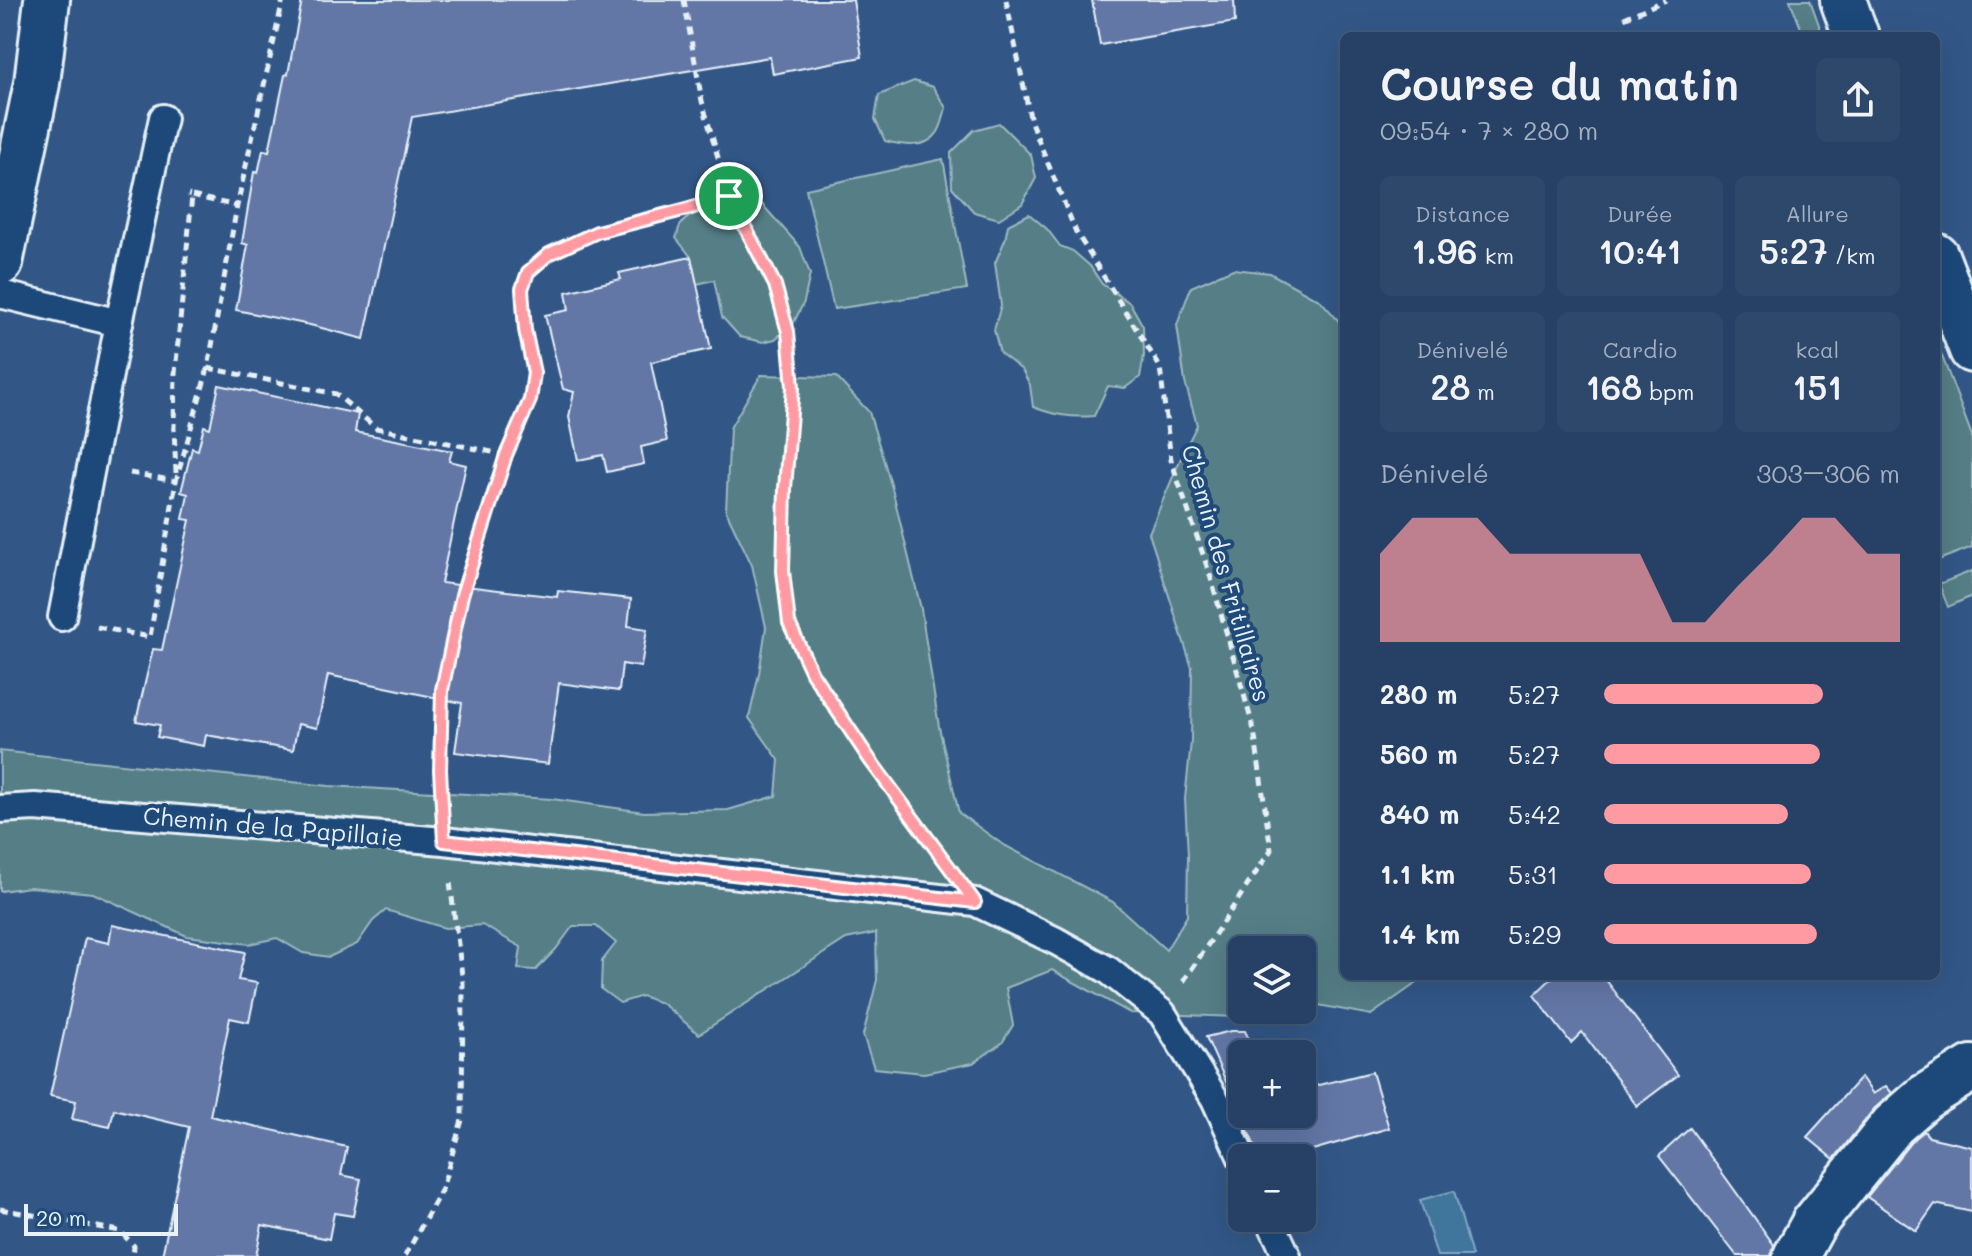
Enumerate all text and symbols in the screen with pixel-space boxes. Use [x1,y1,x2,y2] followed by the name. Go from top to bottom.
[1380,54,1739,111] text: Course du matin
[1816,58,1900,142] button: share
[1380,113,1598,147] text: 09:54 · 7 × 280 m
[695,162,763,230] pin
[707,174,751,218] icon: arrive
[1415,199,1510,228] text: Distance
[1607,199,1673,228] text: Durée
[1786,199,1849,228] text: Allure
[1411,228,1478,273] text: 1.96
[1598,228,1682,273] text: 10:41
[1759,228,1828,273] text: 5:27
[1478,241,1514,270] text: km
[1828,241,1875,270] text: /km
[1417,335,1509,364] text: Dénivelé
[1603,335,1677,364] text: Cardio
[1795,335,1839,364] text: kcal
[1430,364,1470,409] text: 28
[1586,364,1642,409] text: 168
[1792,364,1842,409] text: 151
[1470,377,1495,406] text: m
[1642,377,1694,406] text: bpm
[1175,441,1279,705] street label: Chemin des Fritillaires
[1380,456,1489,490] text: Dénivelé
[1756,456,1900,490] text: 303–306 m
[1380,677,1457,711] text: 280 m
[1508,677,1560,711] text: 5:27
[1380,737,1458,771] text: 560 m
[1508,737,1560,771] text: 5:27
[1380,797,1459,831] text: 840 m
[1508,797,1561,831] text: 5:42
[142,799,404,853] street label: Chemin de la Papillaie
[1380,857,1455,891] text: 1.1 km
[1508,857,1558,891] text: 5:31
[1380,917,1460,951] text: 1.4 km
[1508,917,1561,951] text: 5:29
[1228,936,1316,1232] map controls
[1228,936,1316,1024] button: layers
[1228,1040,1316,1128] button: +
[1228,1144,1316,1232] button: −
[24,1200,178,1236] scale bar
[36,1203,86,1232] text: 20 m

